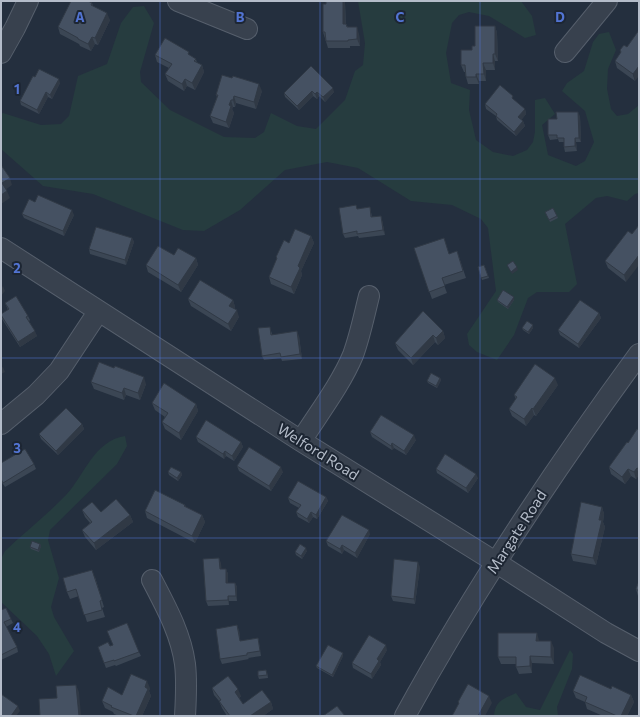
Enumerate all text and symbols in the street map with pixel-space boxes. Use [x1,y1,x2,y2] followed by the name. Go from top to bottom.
[75,9,85,25] text: A
[236,9,245,25] text: B
[396,9,405,25] text: C
[555,9,565,25] text: D
[14,81,20,97] text: 1
[13,260,21,276] text: 2
[274,419,363,483] street label: Welford Road
[13,440,21,456] text: 3
[483,486,550,577] street label: Margate Road
[13,619,21,635] text: 4

